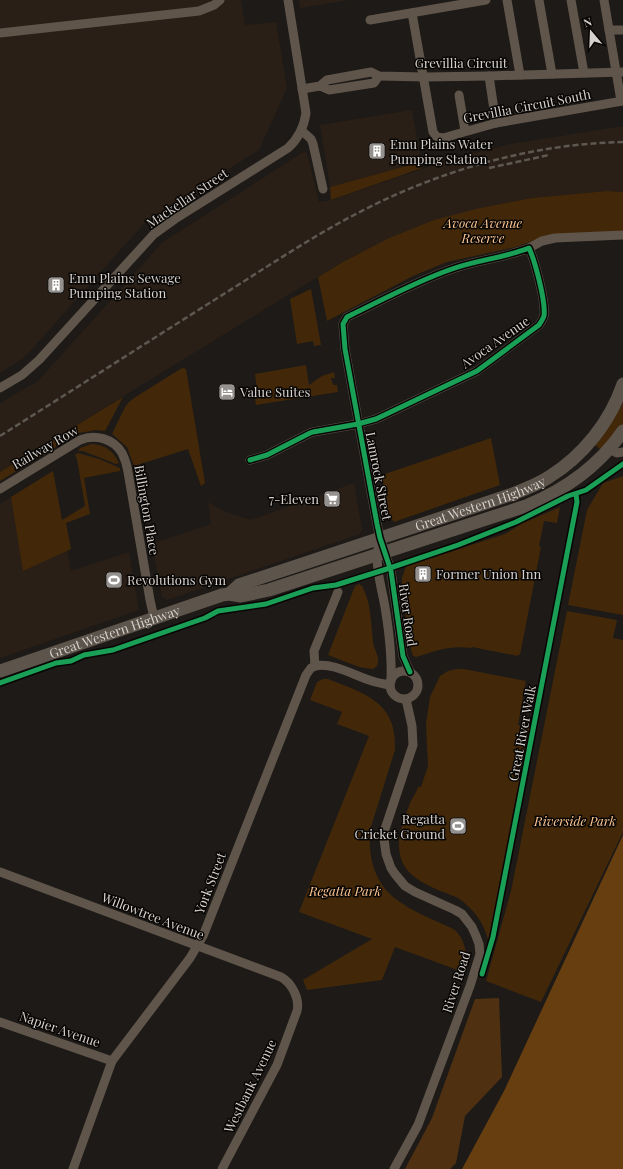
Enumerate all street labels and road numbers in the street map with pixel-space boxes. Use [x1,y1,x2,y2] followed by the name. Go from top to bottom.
[415,54,508,71] street label: Grevillia Circuit
[462,85,593,126] street label: Grevillia Circuit South
[143,164,231,231] street label: Mackellar Street
[456,311,533,372] street label: Avoca Avenue
[9,421,81,472] street label: Railway Row
[363,430,396,522] street label: Lamrock Street
[131,464,164,557] street label: Billington Place
[413,472,549,534] street label: Great Western Highway
[396,582,421,648] street label: River Road
[47,601,182,662] street label: Great Western Highway
[504,683,539,782] street label: Great River Walk
[190,849,229,917] street label: York Street
[99,888,207,943] street label: Willowtree Avenue
[438,949,474,1015] street label: River Road
[17,1007,103,1050] street label: Napier Avenue
[219,1036,280,1136] street label: Westbank Avenue

